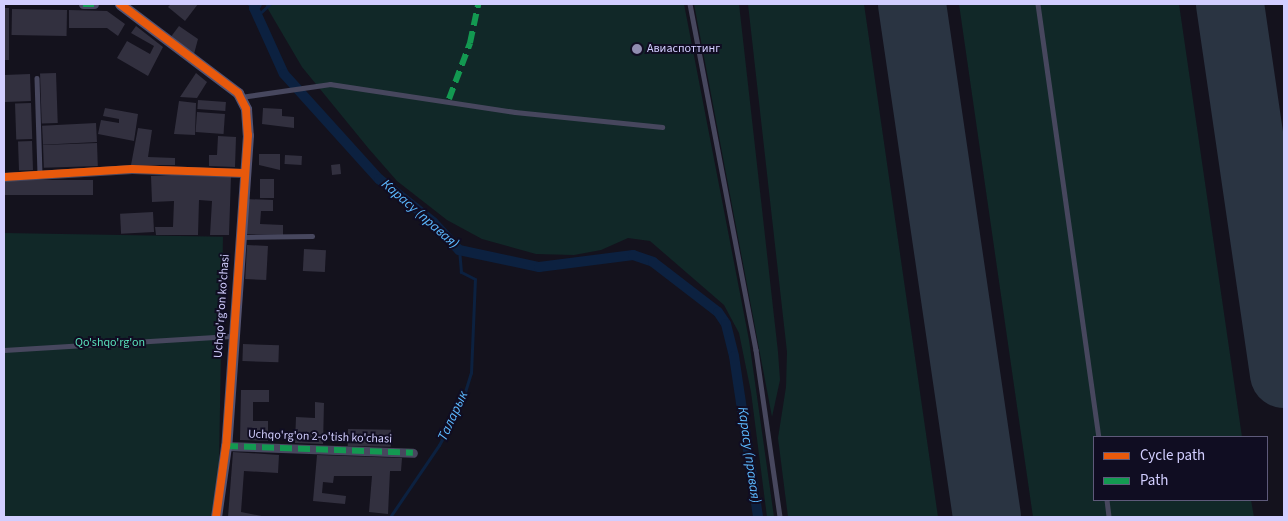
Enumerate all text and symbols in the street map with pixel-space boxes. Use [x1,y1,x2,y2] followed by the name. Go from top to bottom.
[647,42,720,56] place label: Авиаспоттинг
[631,43,643,55] marker: Авиаспоттинг
[378,176,462,252] water label: Карасу (правая)
[211,253,233,359] street label: Uchqo'rg'on ko'chasi
[75,336,145,350] park label: Qo'shqo'rg'on
[434,388,472,444] water label: Таларык
[734,406,764,504] water label: Карасу (правая)
[248,427,392,447] street label: Uchqo'rg'on 2-o'tish ko'chasi
[1093,436,1268,501] legend
[1140,445,1205,466] text: Cycle path
[1140,470,1168,491] text: Path

